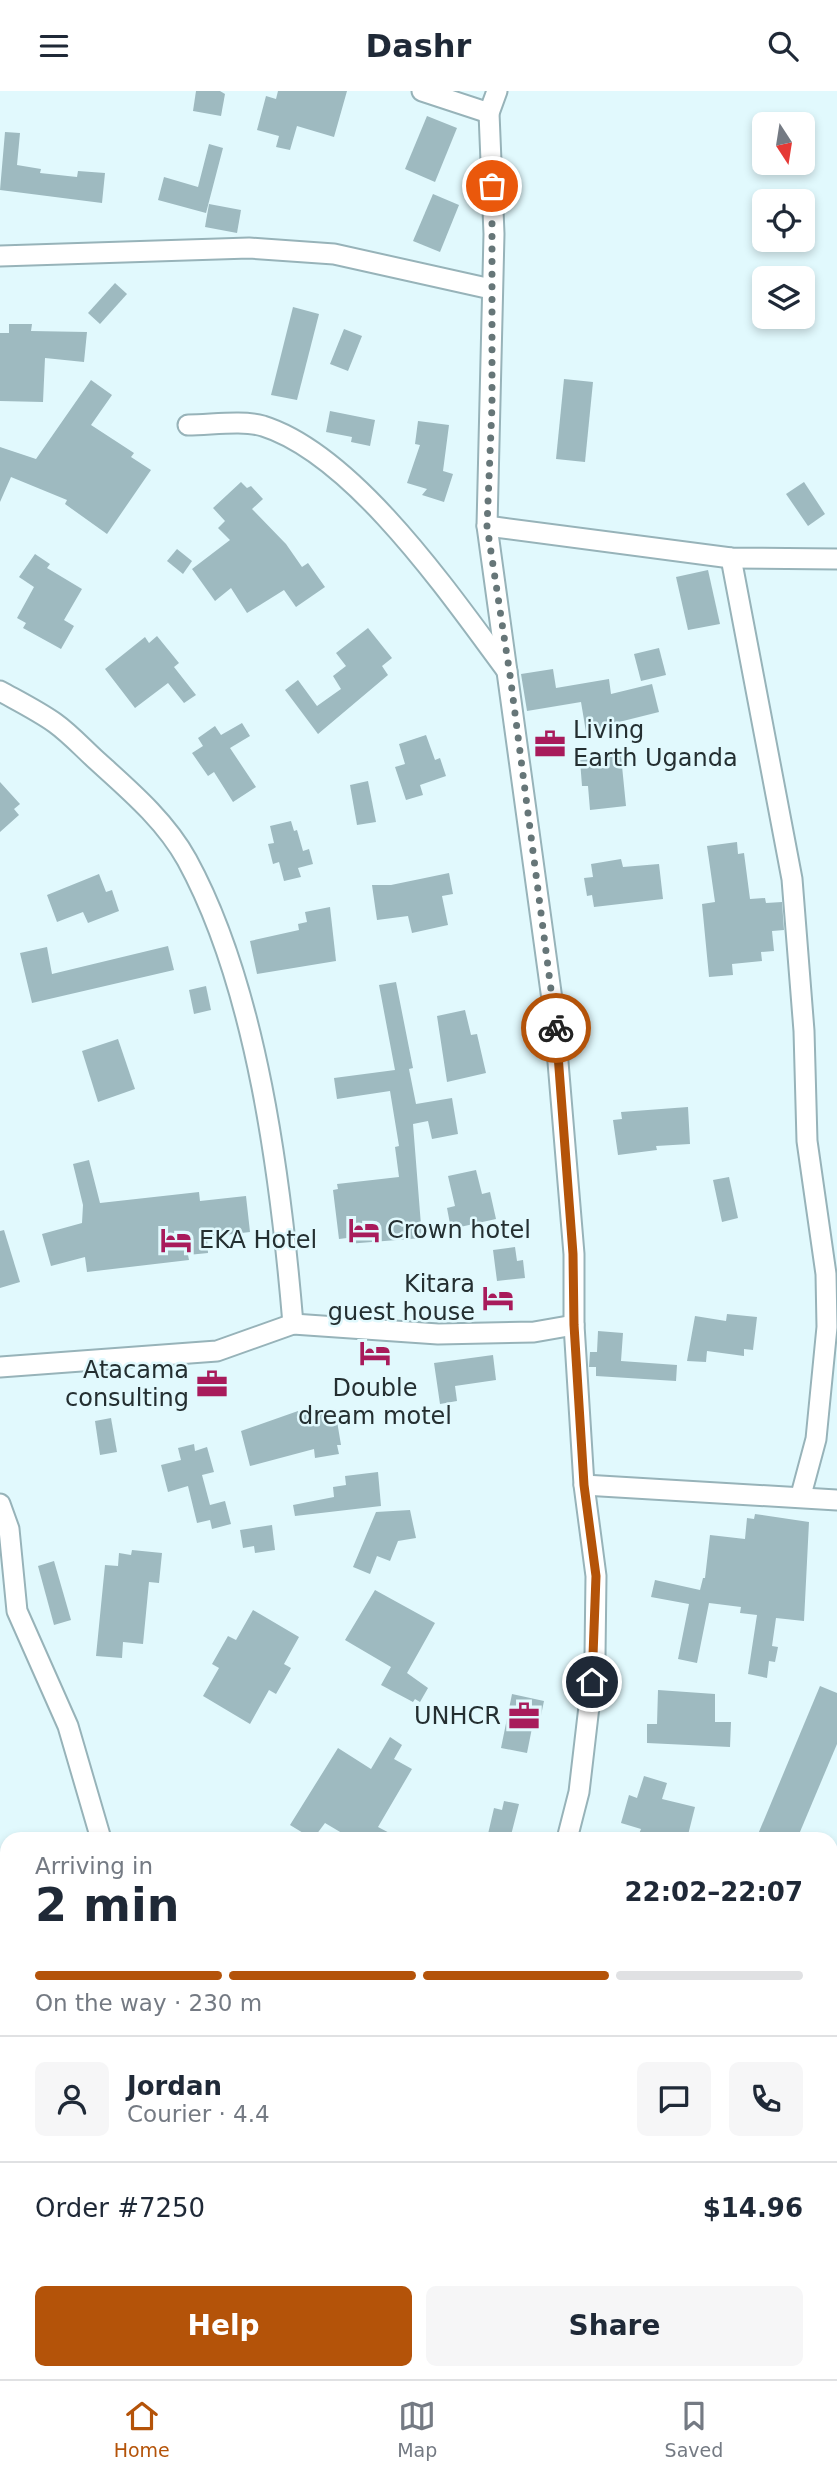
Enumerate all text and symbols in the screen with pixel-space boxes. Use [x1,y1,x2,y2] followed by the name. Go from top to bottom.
[35,27,73,65] icon: menu
[366,27,471,65] text: Dashr
[764,27,802,65] icon: search
[752,112,816,175] north arrow
[752,112,815,329] map controls
[462,156,522,216] pin
[473,167,511,205] icon: bag
[752,189,815,252] button: locate
[752,266,815,329] button: layers
[573,716,738,772] place label: Living Earth Uganda
[533,727,567,761] office icon: Living Earth Uganda
[521,993,591,1063] courier
[537,1009,575,1047] icon: bike
[347,1213,381,1247] hotel icon: Crown hotel
[387,1216,531,1244] place label: Crown hotel
[159,1223,193,1257] hotel icon: EKA Hotel
[199,1226,317,1254] place label: EKA Hotel
[328,1270,475,1326] place label: Kitara guest house
[481,1281,515,1315] hotel icon: Kitara guest house
[358,1336,392,1370] hotel icon: Double dream motel
[65,1356,189,1412] place label: Atacama consulting
[195,1367,229,1401] office icon: Atacama consulting
[298,1374,452,1430] place label: Double dream motel
[562,1652,622,1712] pin
[573,1663,611,1701] icon: home
[507,1699,541,1733] office icon: UNHCR
[414,1702,501,1730] place label: UNHCR
[35,1853,153,1879] text: Arriving in
[624,1877,803,1907] text: 22:02–22:07
[35,1878,179,1932] text: 2 min
[35,1990,262,2016] text: On the way · 230 m
[35,2062,109,2136] button: person
[637,2062,711,2136] button: chat
[729,2062,803,2136] button: phone
[127,2071,222,2101] text: Jordan
[127,2101,270,2127] text: Courier · 4.4
[35,2193,205,2223] text: Order #7250
[703,2193,803,2223] text: $14.96
[35,2286,412,2366] button: Help
[426,2286,803,2366] button: Share
[114,2397,170,2461] tab: Home
[397,2397,437,2461] tab: Map
[665,2397,723,2461] tab: Saved

